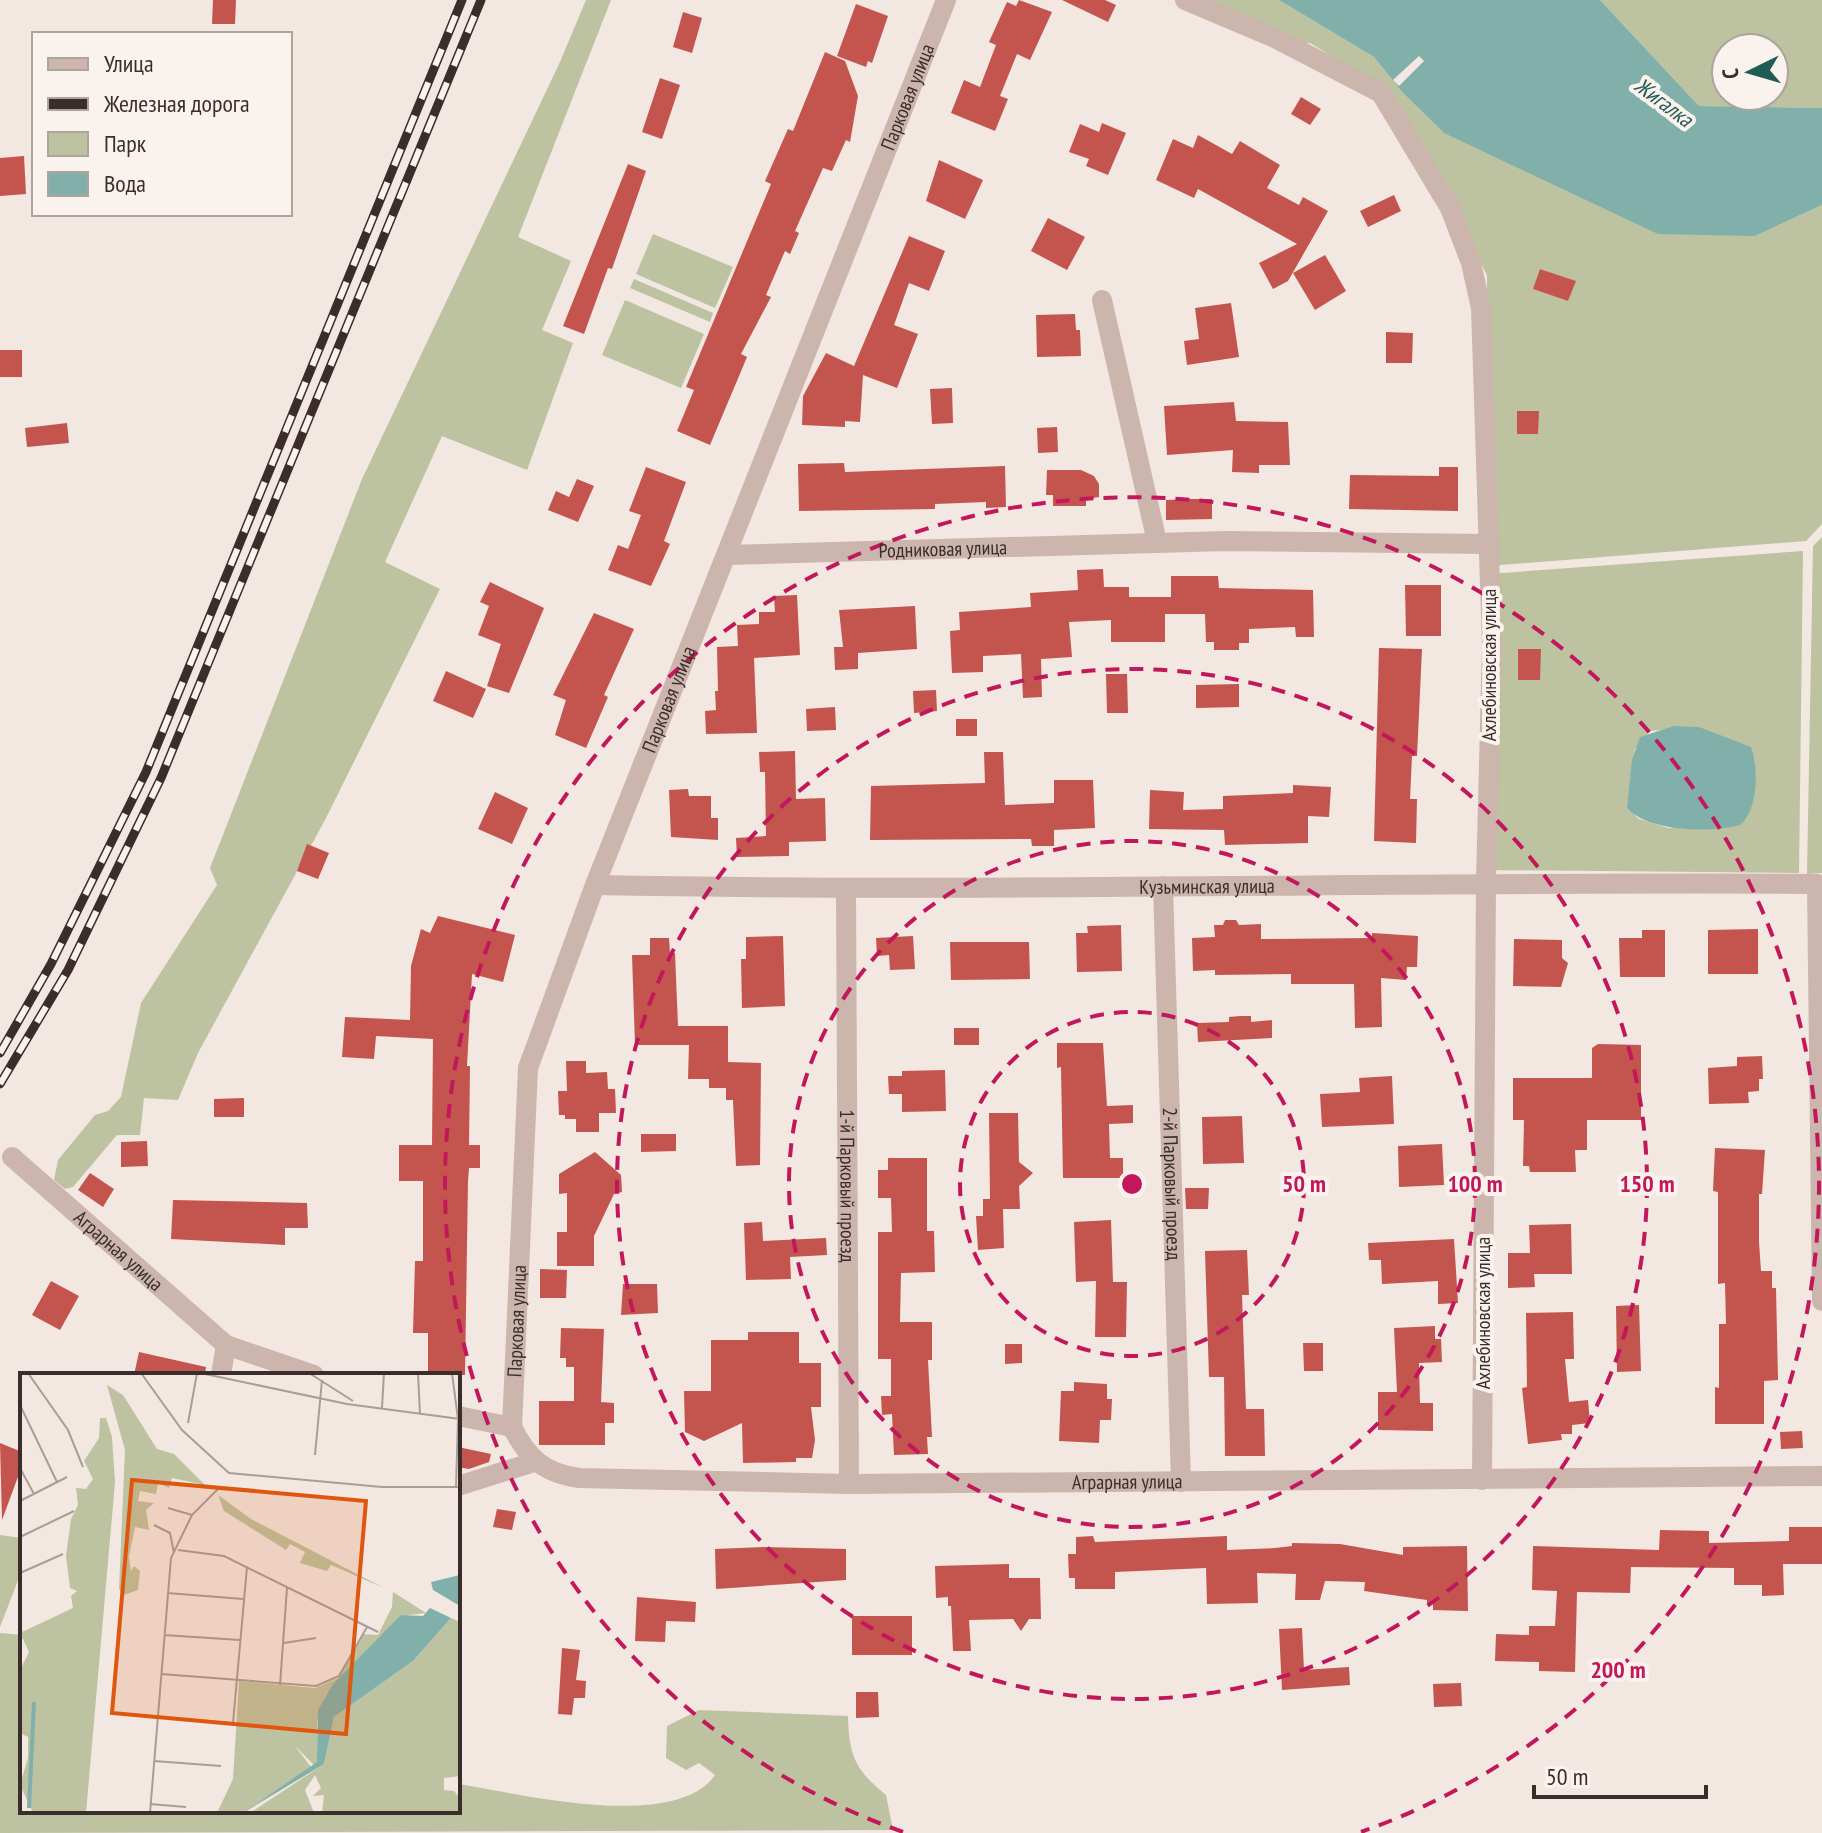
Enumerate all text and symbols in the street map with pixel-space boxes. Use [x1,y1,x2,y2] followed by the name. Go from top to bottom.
[32,32,292,216] legend
[1710,32,1790,112] north arrow
[875,40,940,154] street label: Парковая улица
[104,48,154,79] text: Улица
[1716,68,1744,80] text: С
[1629,70,1700,134] water label: Жигалка
[103,88,250,119] text: Железная дорога
[104,128,147,159] text: Парк
[104,168,146,199] text: Вода
[878,534,1008,564] street label: Родниковая улица
[1476,589,1502,741] street label: Ахлебиновская улица
[636,642,701,756] street label: Парковая улица
[1139,873,1275,900] street label: Кузьминская улица
[1157,1107,1187,1261] street label: 2-й Парковый проезд
[834,1109,861,1263] street label: 1-й Парковый проезд
[1282,1168,1326,1199] text: 50 m
[1447,1168,1503,1199] text: 100 m
[1619,1168,1675,1199] text: 150 m
[1118,1170,1146,1198] centre of rings
[69,1205,169,1297] street label: Аграрная улица
[1470,1237,1496,1389] street label: Ахлебиновская улица
[501,1264,532,1378] street label: Парковая улица
[20,1373,460,1813] inset map
[1072,1468,1183,1495] street label: Аграрная улица
[1590,1654,1646,1685] text: 200 m
[1534,1749,1706,1799] scale bar
[1546,1761,1588,1792] text: 50 m

